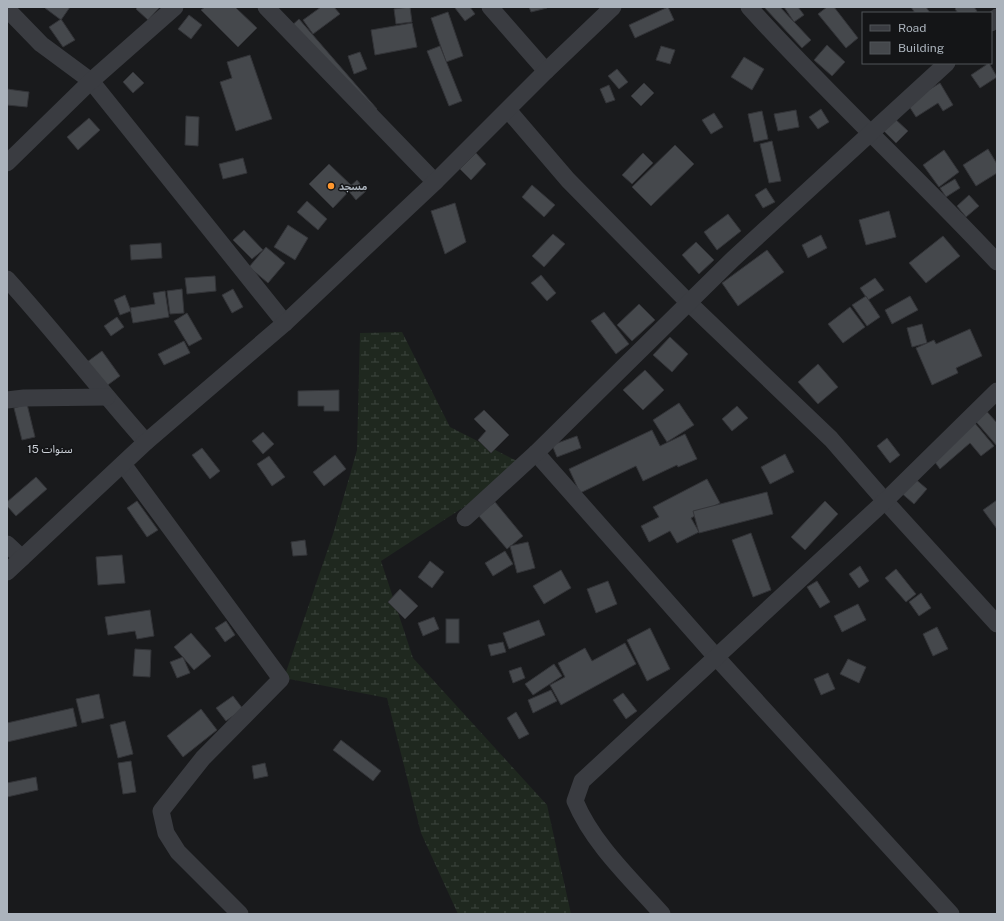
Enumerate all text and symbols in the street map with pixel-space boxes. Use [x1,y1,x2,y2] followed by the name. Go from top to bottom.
[862,12,992,64] legend
[898,21,926,35] text: Road
[898,41,944,55] text: Building
[339,180,367,193] place label: مسجد
[326,181,336,191] marker: مسجد
[27,443,73,456] district label: 15 سنوات

